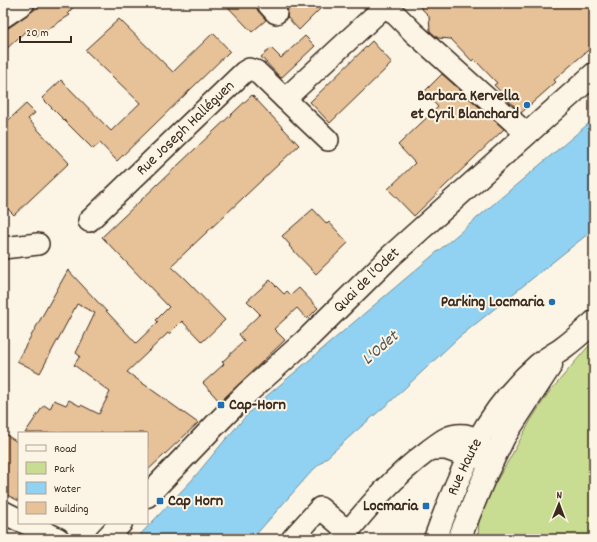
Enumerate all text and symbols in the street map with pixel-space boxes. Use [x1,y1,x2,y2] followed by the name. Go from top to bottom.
[20,18,71,44] scale bar
[26,25,49,42] text: 20 m
[131,75,240,181] street label: Rue Joseph Halléguen
[411,85,520,126] place label: Barbara Kervella et Cyril Blanchard
[522,100,532,110] marker: Barbara Kervella et Cyril Blanchard
[328,242,405,318] street label: Quai de l'Odet
[441,291,545,314] place label: Parking Locmaria
[547,297,557,307] marker: Parking Locmaria
[357,325,406,372] water label: L'Odet
[229,394,286,417] place label: Cap-Horn
[216,400,226,410] marker: Cap-Horn
[18,432,148,524] legend
[441,434,488,499] street label: Rue Haute
[54,441,76,458] text: Road
[54,461,75,478] text: Park
[54,481,81,498] text: Water
[539,484,579,524] north arrow
[556,488,563,504] text: N
[168,490,223,513] place label: Cap Horn
[363,495,419,518] place label: Locmaria
[155,496,165,506] marker: Cap Horn
[54,501,89,518] text: Building
[421,501,431,511] marker: Locmaria

